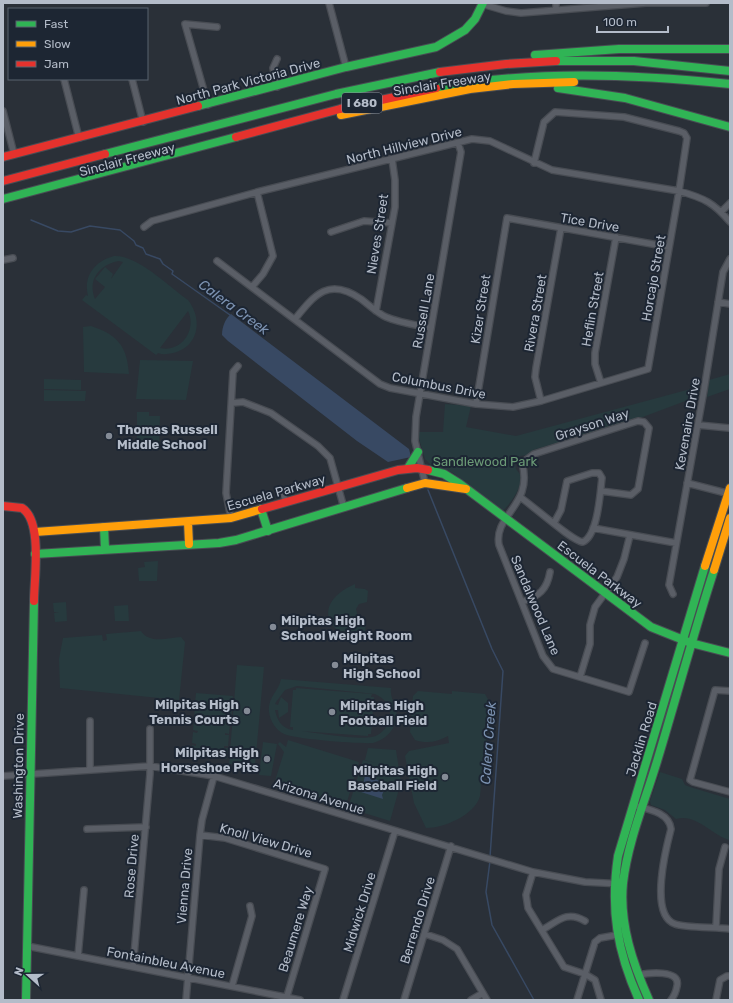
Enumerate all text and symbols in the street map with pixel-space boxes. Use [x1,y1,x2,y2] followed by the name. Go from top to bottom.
[8,8,148,80] legend
[597,8,668,34] scale bar
[603,15,637,29] text: 100 m
[44,17,68,31] text: Fast
[44,37,71,51] text: Slow
[174,55,322,108] street label: North Park Victoria Drive
[44,57,69,71] text: Jam
[392,68,492,99] street label: Sinclair Freeway
[342,93,382,113] road number: I 680
[345,124,463,167] street label: North Hillview Drive
[78,139,177,179] street label: Sinclair Freeway
[364,193,391,275] street label: Nieves Street
[559,210,621,235] street label: Tice Drive
[639,234,668,323] street label: Horcajo Street
[578,270,606,348] street label: Heflin Street
[410,272,437,350] street label: Russell Lane
[468,273,493,345] street label: Kizer Street
[521,273,550,353] street label: Rivera Street
[195,276,273,339] water label: Calera Creek
[391,369,487,402] street label: Columbus Drive
[672,377,703,471] street label: Kevenaire Drive
[553,405,631,444] street label: Grayson Way
[117,422,218,452] place label: Thomas Russell Middle School
[104,431,114,441] marker: Thomas Russell Middle School
[433,454,537,469] park label: Sandlewood Park
[225,471,327,514] street label: Escuela Parkway
[555,538,645,611] street label: Escuela Parkway
[508,553,563,657] street label: Sandalwood Lane
[281,613,412,643] place label: Milpitas High School Weight Room
[268,622,278,632] marker: Milpitas High School Weight Room
[343,651,420,681] place label: Milpitas High School
[330,660,340,670] marker: Milpitas High School
[149,697,239,727] place label: Milpitas High Tennis Courts
[340,698,427,728] place label: Milpitas High Football Field
[477,700,500,785] water label: Calera Creek
[623,700,660,778] street label: Jacklin Road
[242,706,252,716] marker: Milpitas High Tennis Courts
[327,707,337,717] marker: Milpitas High Football Field
[10,713,28,819] street label: Washington Drive
[161,745,259,775] place label: Milpitas High Horseshoe Pits
[262,754,272,764] marker: Milpitas High Horseshoe Pits
[348,763,437,793] place label: Milpitas High Baseball Field
[440,772,450,782] marker: Milpitas High Baseball Field
[272,776,366,817] street label: Arizona Avenue
[218,820,314,861] street label: Knoll View Drive
[121,833,142,899] street label: Rose Drive
[174,847,195,925] street label: Vienna Drive
[340,870,379,954] street label: Midwick Drive
[397,875,438,966] street label: Berrendo Drive
[275,884,316,974] street label: Beaumere Way
[105,944,226,981] street label: Fontainbleu Avenue
[8,955,48,995] north arrow
[12,965,27,978] text: N

